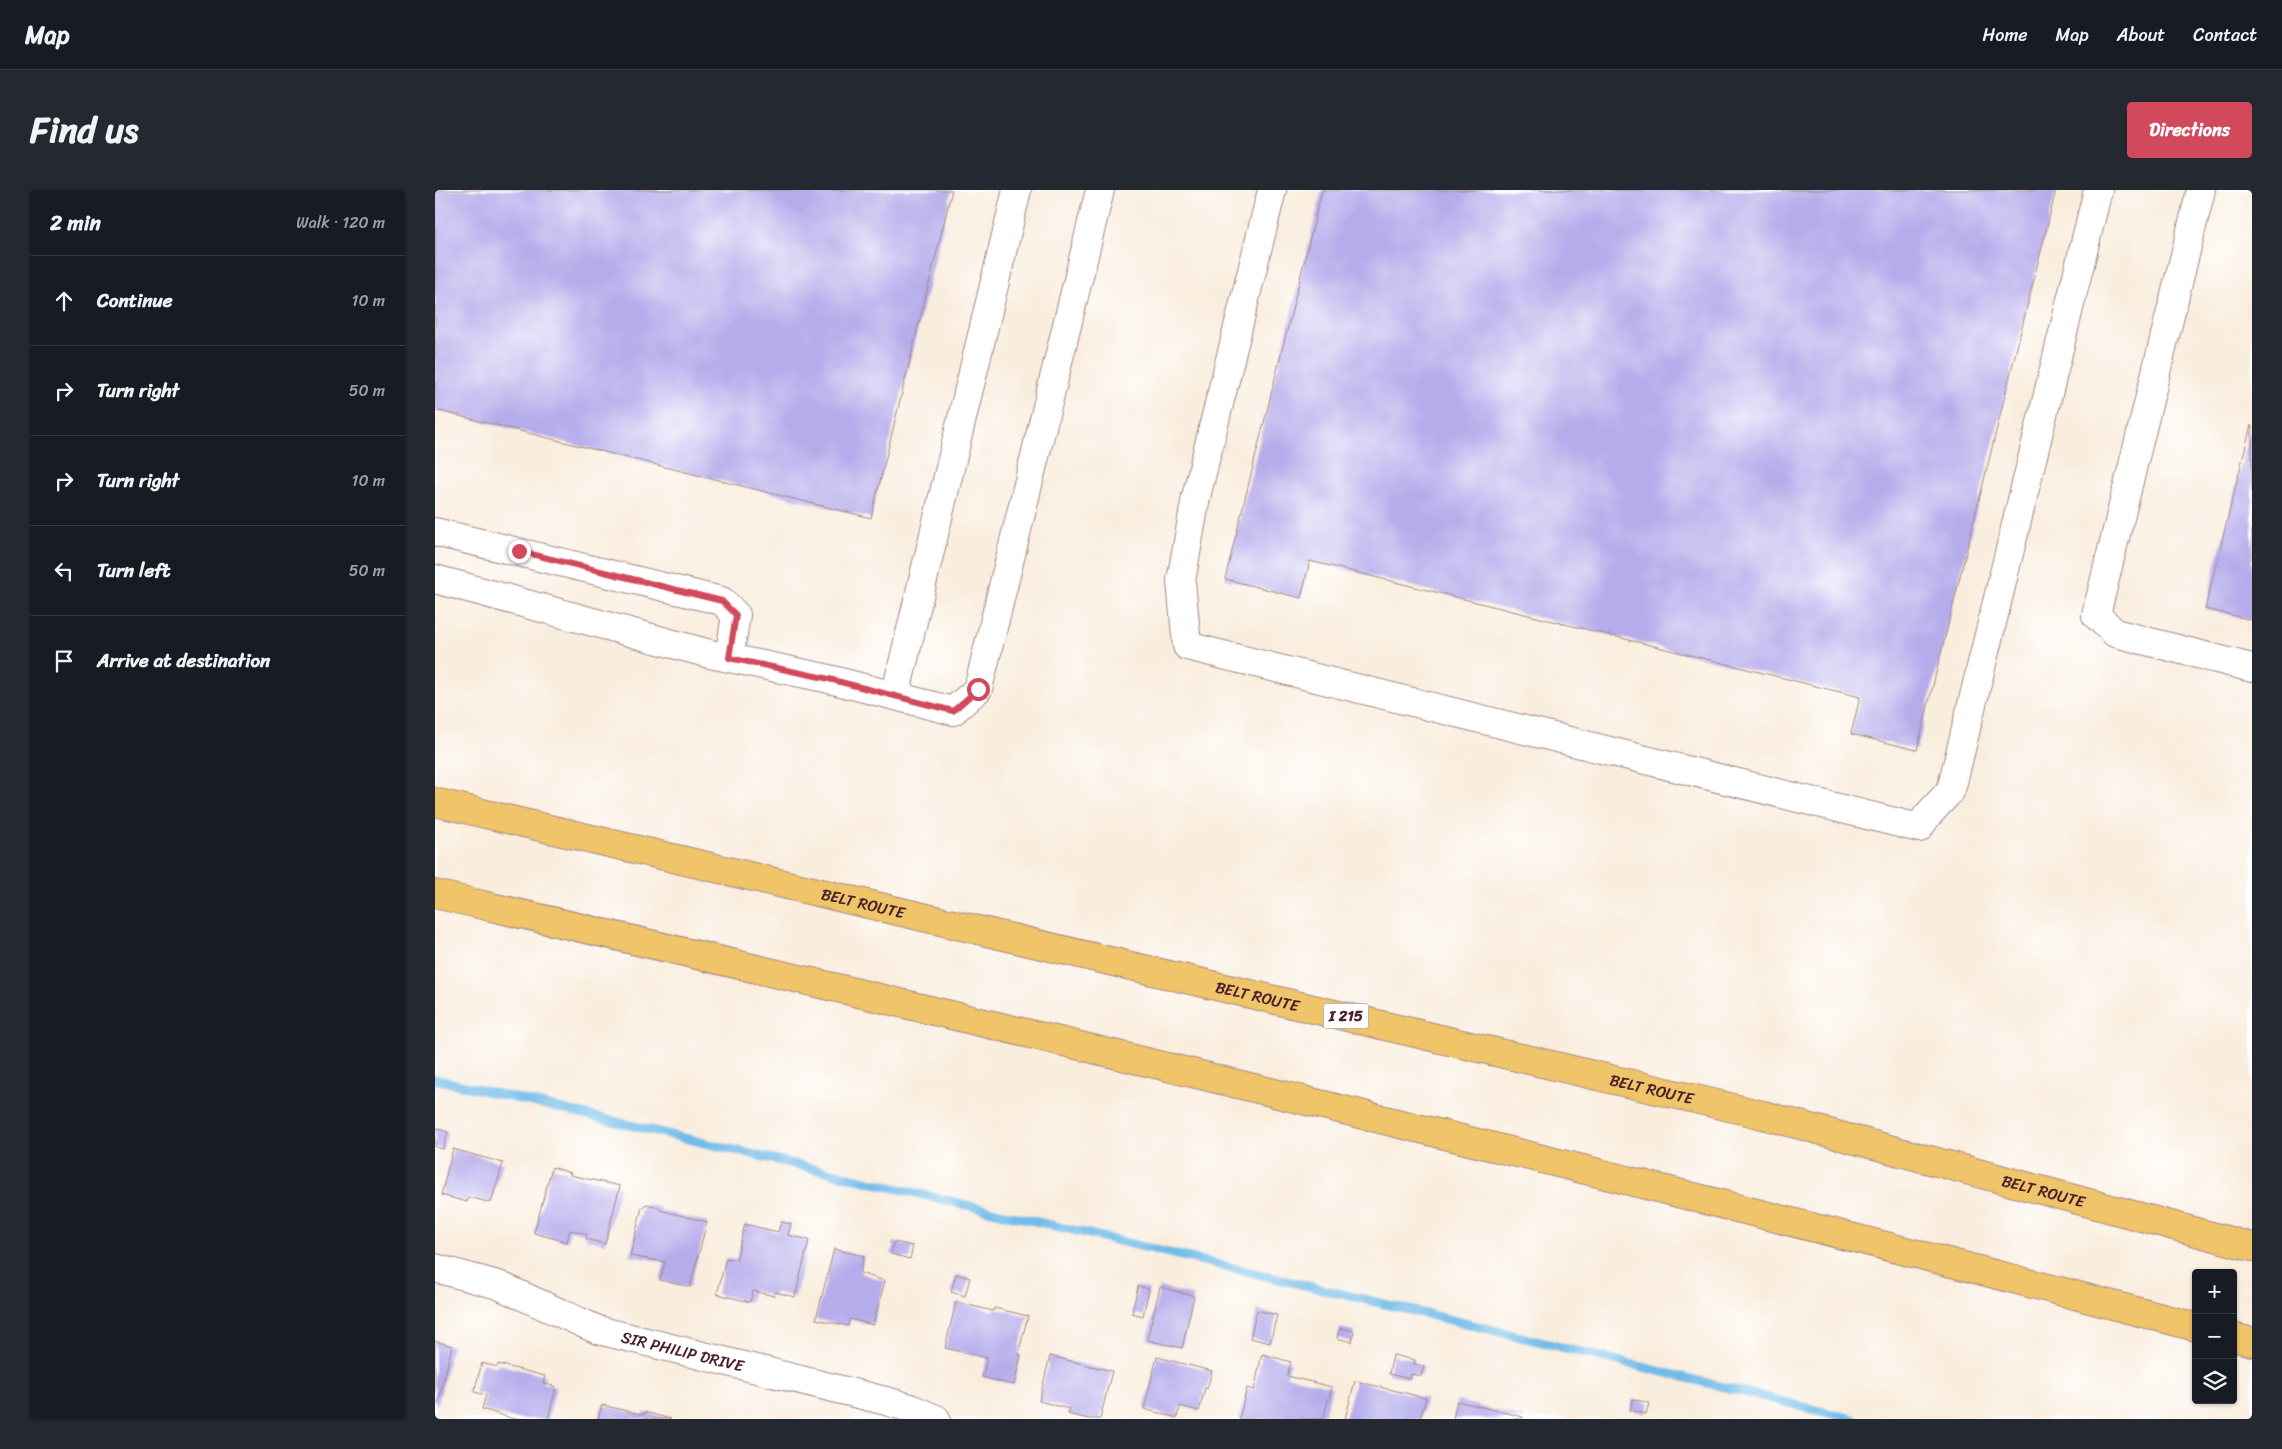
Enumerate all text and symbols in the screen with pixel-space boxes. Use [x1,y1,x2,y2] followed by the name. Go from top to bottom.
[25,14,69,56] text: Map
[1983,19,2028,51] text: Home
[2056,19,2089,51] text: Map
[2117,19,2165,51] text: About
[2193,19,2257,51] text: Contact
[30,99,138,161] text: Find us
[2127,102,2252,158] button: Directions
[50,204,101,242] text: 2 min
[296,208,385,237] text: Walk · 120 m
[97,284,173,317] text: Continue
[352,286,385,315] text: 10 m
[50,287,78,315] icon: ahead
[97,374,179,407] text: Turn right
[349,376,385,405] text: 50 m
[50,377,78,405] icon: right
[97,464,179,497] text: Turn right
[352,466,385,495] text: 10 m
[50,467,78,495] icon: right
[508,540,531,563] route end
[97,554,170,587] text: Turn left
[349,556,385,585] text: 50 m
[50,557,78,585] icon: left
[97,644,270,677] text: Arrive at destination
[50,647,78,675] icon: arrive
[967,678,990,701] route start
[818,879,909,927] street label: BELT ROUTE
[1213,972,1303,1020] street label: BELT ROUTE
[1323,1004,1369,1028] road number: I 215
[1607,1065,1698,1113] street label: BELT ROUTE
[1999,1166,2090,1216] street label: BELT ROUTE
[2192,1269,2237,1404] map controls
[2192,1269,2237,1314] button: +
[2192,1314,2237,1359] button: −
[618,1322,748,1380] street label: SIR PHILIP DRIVE
[2192,1359,2237,1404] button: layers

